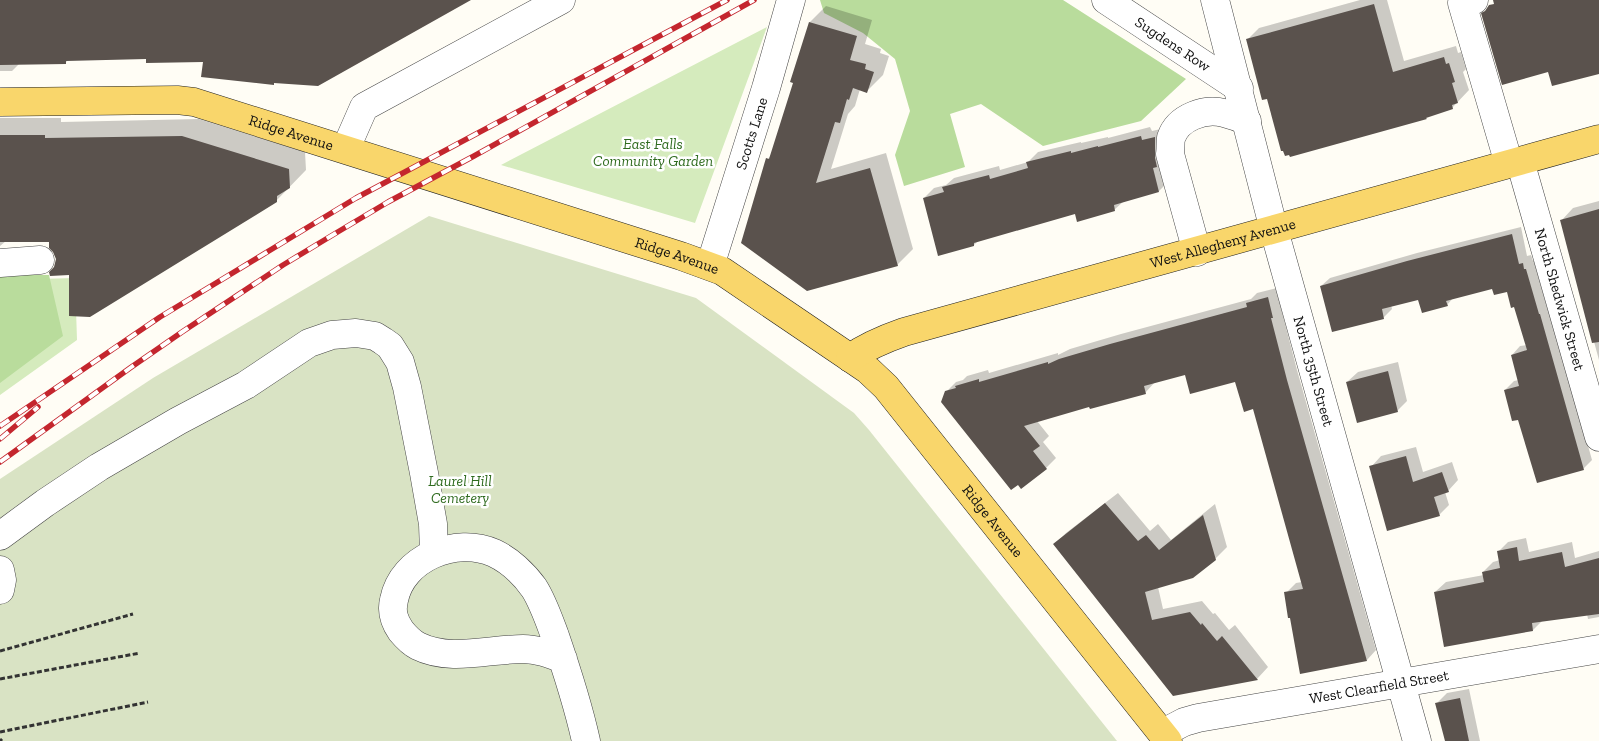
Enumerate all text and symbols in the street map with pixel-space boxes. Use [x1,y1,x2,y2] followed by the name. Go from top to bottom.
[1132,13,1214,76] street label: Sugdens Row
[732,95,772,172] street label: Scotts Lane
[247,111,336,154] street label: Ridge Avenue
[593,135,713,170] park label: East Falls Community Garden
[1148,215,1298,272] street label: West Allegheny Avenue
[1531,226,1589,373] street label: North Shedwick Street
[633,233,722,278] street label: Ridge Avenue
[1289,314,1338,429] street label: North 35th Street
[428,472,492,507] park label: Laurel Hill Cemetery
[958,481,1027,561] street label: Ridge Avenue
[1308,666,1451,708] street label: West Clearfield Street

